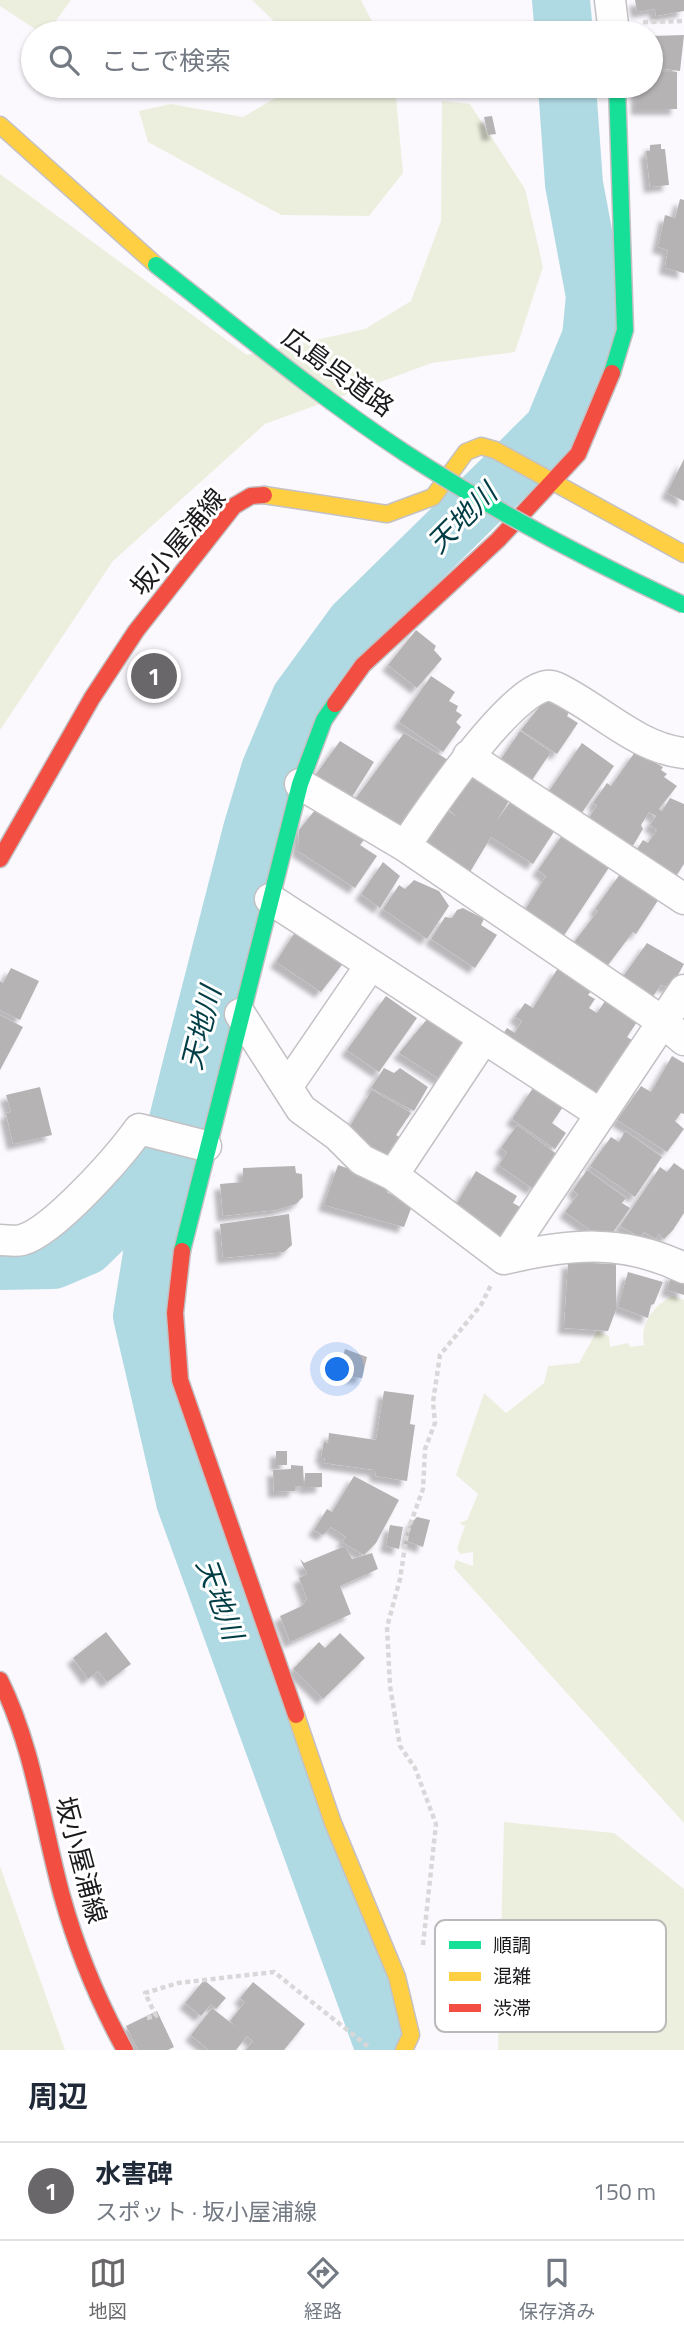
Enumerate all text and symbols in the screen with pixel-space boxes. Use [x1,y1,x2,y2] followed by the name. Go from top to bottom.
[21,21,663,98] search box
[45,41,83,79] icon: search
[101,41,231,80] text: ここで検索
[274,318,402,426] street label: 広島呉道路
[417,471,509,563] water label: 天地川
[121,479,234,604] street label: 坂小屋浦線
[131,650,177,702] pin: 1
[169,979,232,1074] water label: 天地川
[320,1352,354,1386] your location
[186,1552,256,1648] water label: 天地川
[46,1792,117,1928] street label: 坂小屋浦線
[435,1920,666,2032] legend
[493,1930,531,1959] text: 順調
[493,1961,531,1990] text: 混雑
[493,1993,531,2022] text: 渋滞
[28,2073,88,2119] text: 周辺
[95,2154,173,2193] text: 水害碑
[45,2174,57,2209] text: 1
[593,2174,656,2209] text: 150 m
[95,2194,317,2229] text: スポット · 坂小屋浦線
[89,2254,127,2325] tab: 地図
[304,2254,342,2325] tab: 経路
[519,2254,595,2325] tab: 保存済み

